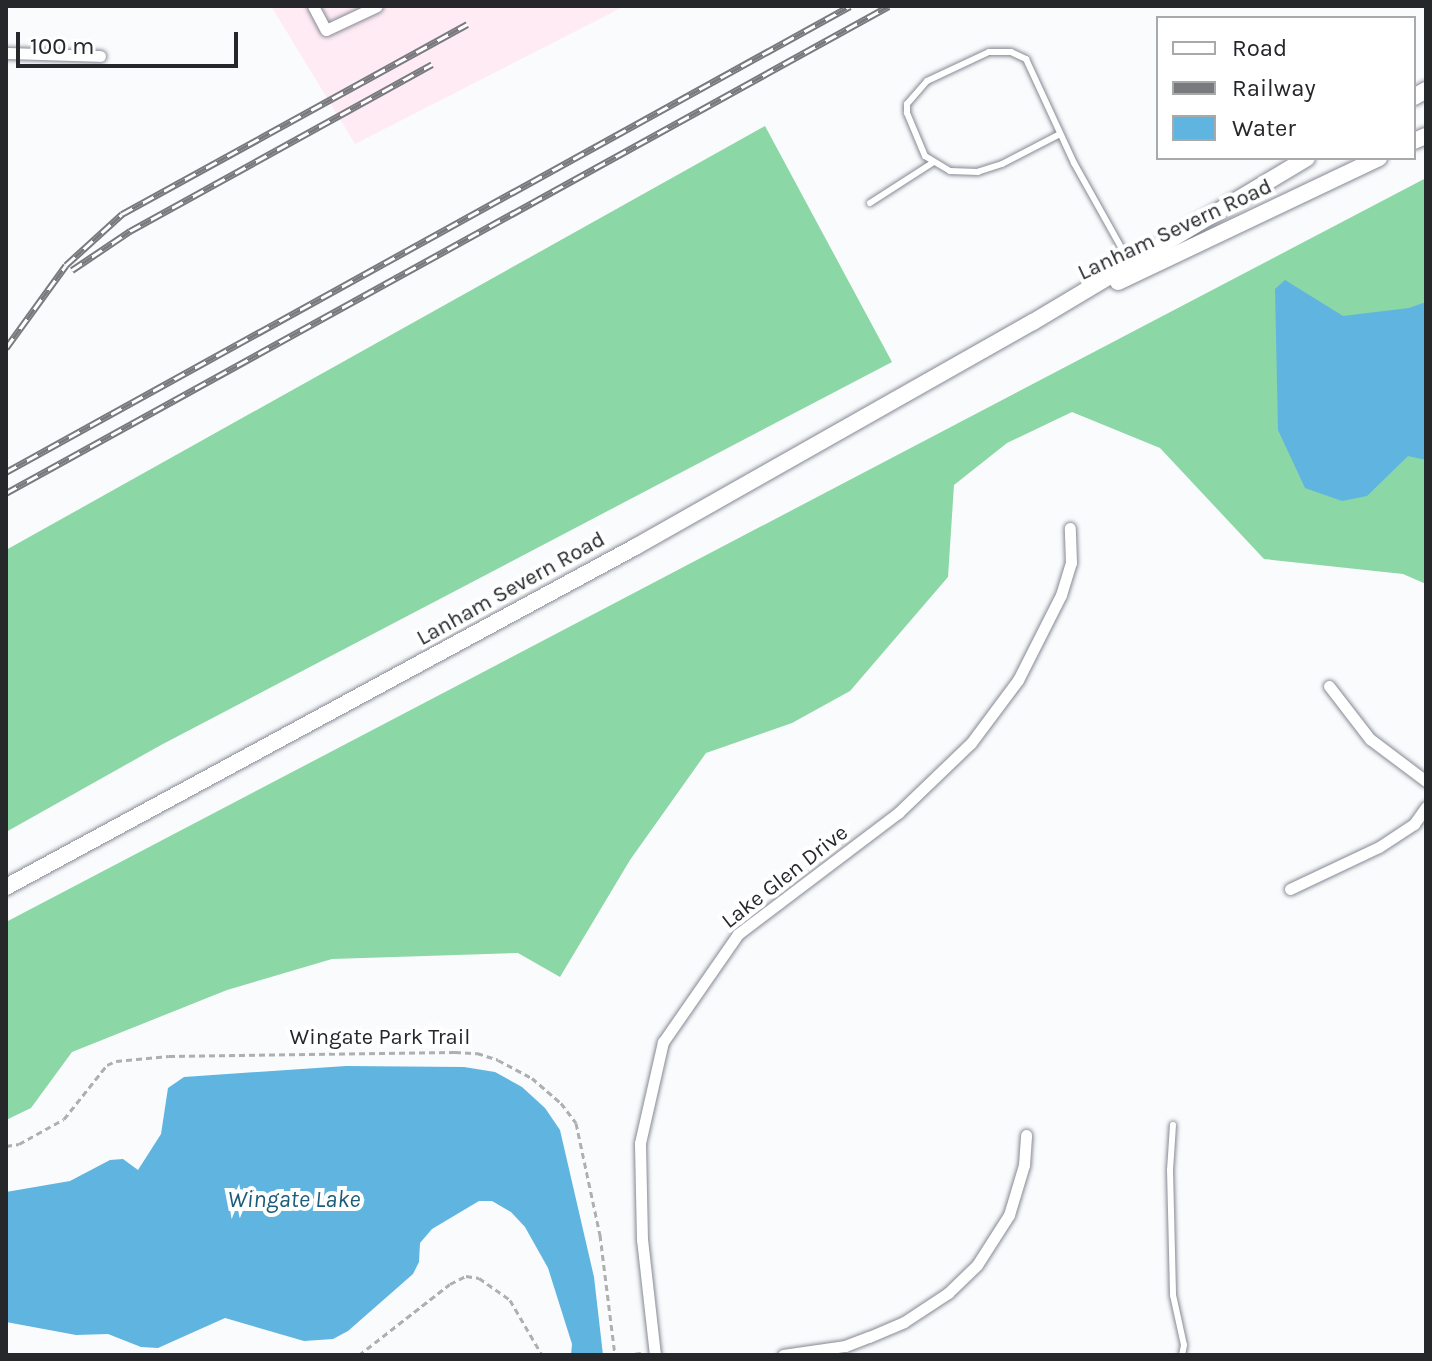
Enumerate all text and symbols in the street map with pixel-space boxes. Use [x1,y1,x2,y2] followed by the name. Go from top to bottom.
[20,16,242,66] scale bar
[1156,16,1416,160] legend
[30,32,95,60] text: 100 m
[1232,34,1287,62] text: Road
[1232,74,1316,102] text: Railway
[1232,114,1296,142] text: Water
[1074,173,1276,287] street label: Lanham Severn Road
[412,526,610,652] street label: Lanham Severn Road
[717,820,853,934] street label: Lake Glen Drive
[290,1025,470,1051] street label: Wingate Park Trail
[228,1186,360,1214] water label: Wingate Lake

